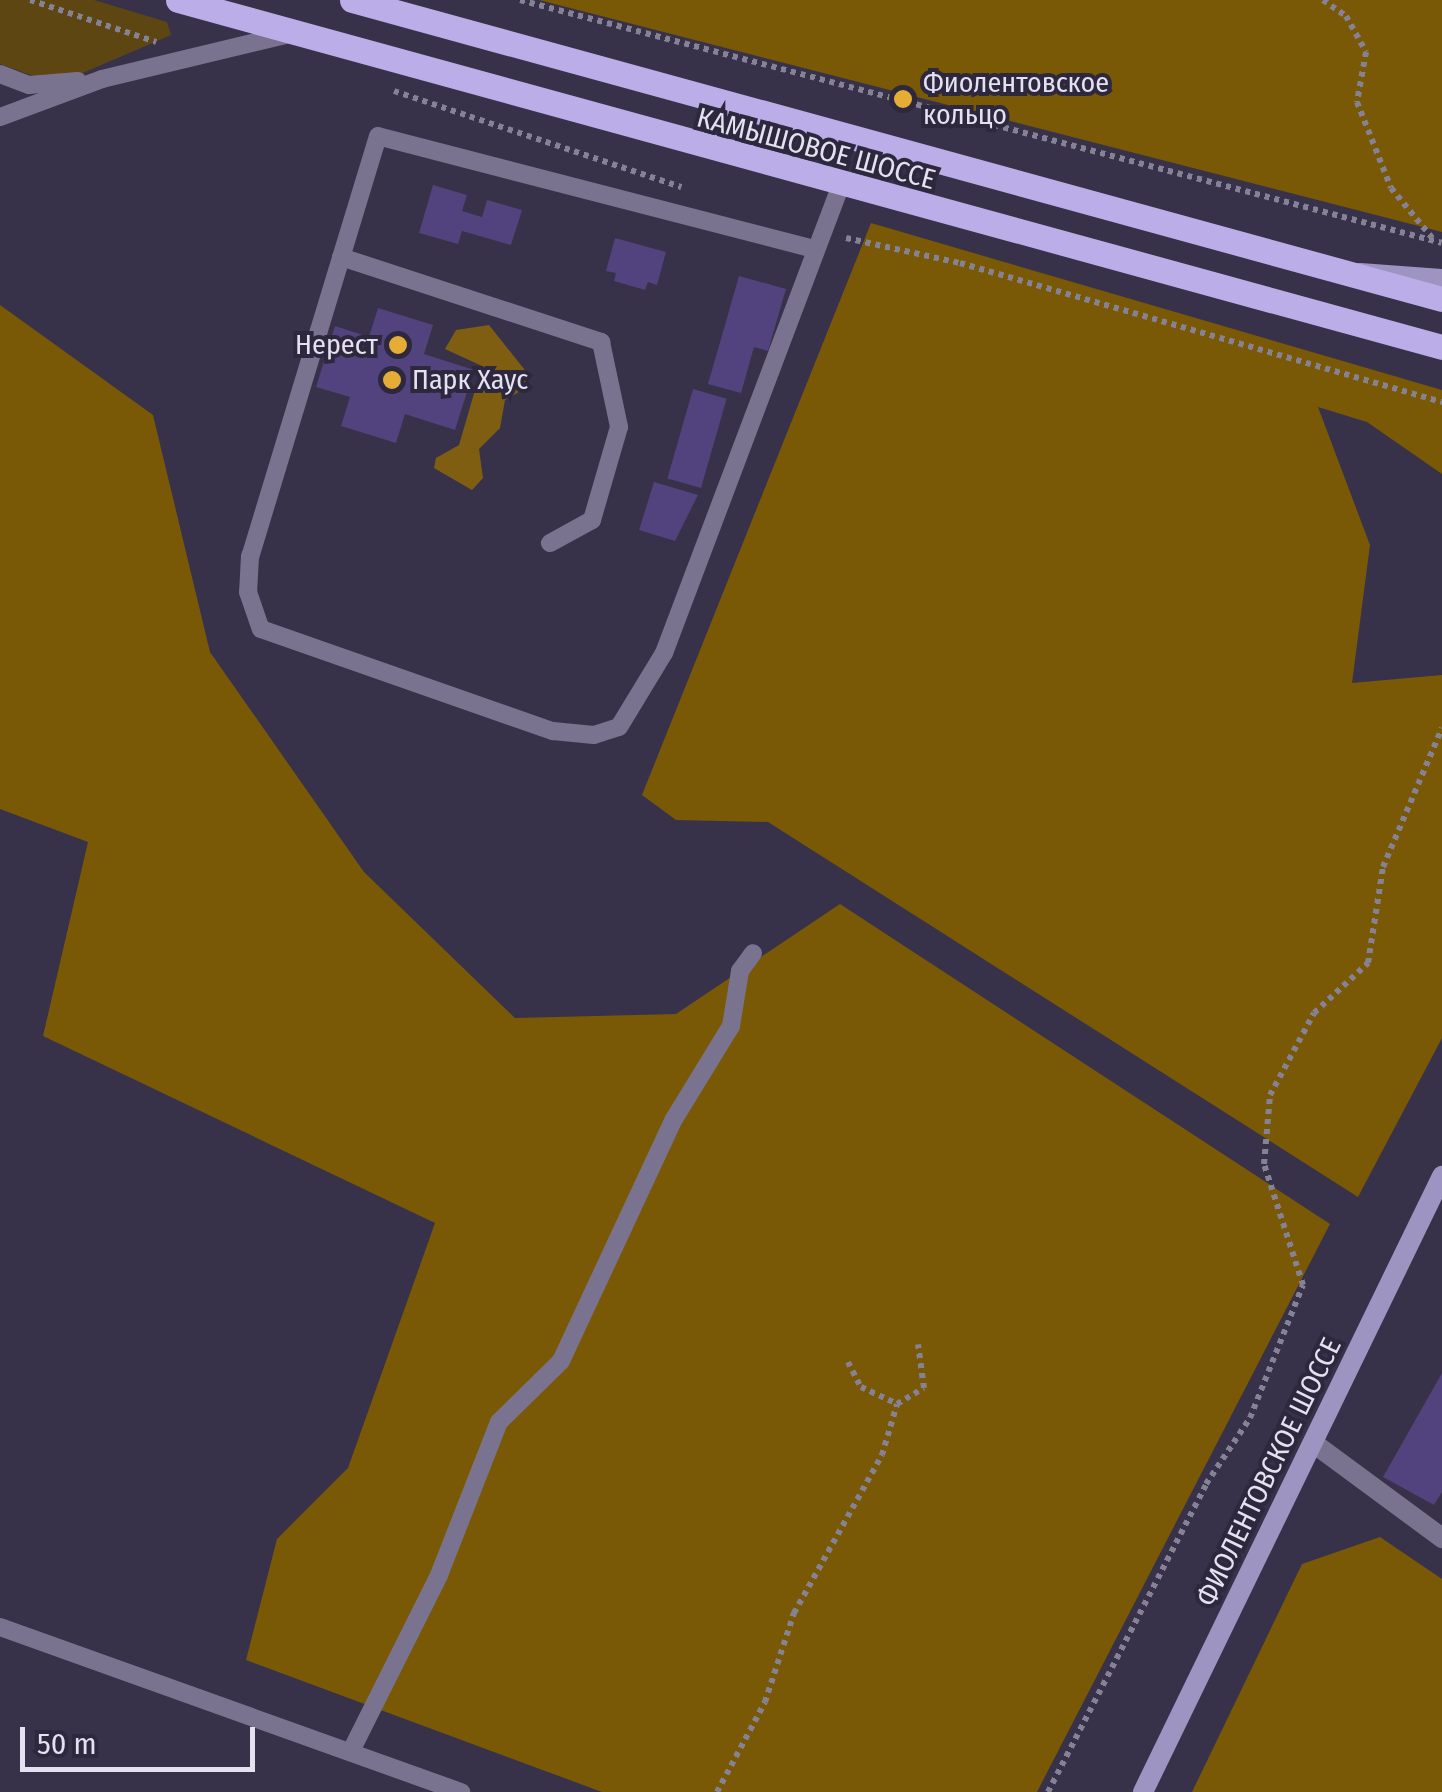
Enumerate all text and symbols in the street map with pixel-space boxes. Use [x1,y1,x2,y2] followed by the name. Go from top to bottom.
[923,66,1109,132] place label: Фиолентовское кольцо
[892,88,914,110] marker: Фиолентовское кольцо
[693,101,939,197] street label: КАМЫШОВОЕ ШОССЕ
[295,328,378,362] place label: Нерест
[387,334,409,356] marker: Нерест
[412,363,528,397] place label: Парк Хаус
[381,369,403,391] marker: Парк Хаус
[1189,1333,1349,1611] street label: ФИОЛЕНТОВСКОЕ ШОССЕ
[25,1707,260,1769] scale bar
[37,1726,97,1762] text: 50 m

